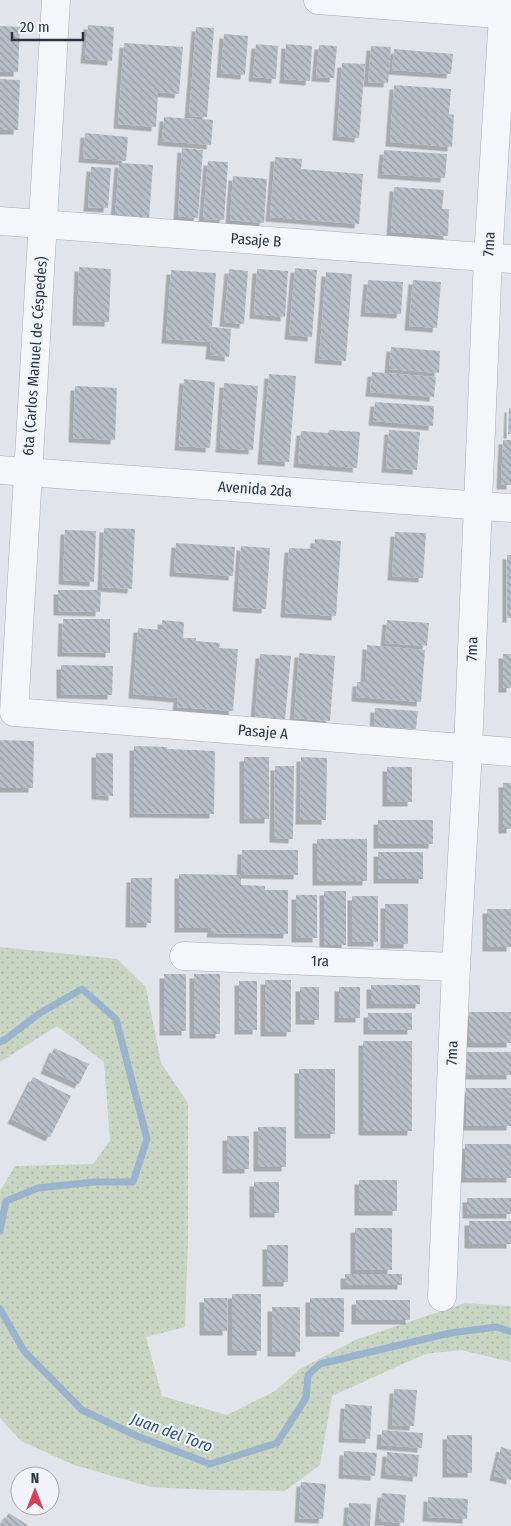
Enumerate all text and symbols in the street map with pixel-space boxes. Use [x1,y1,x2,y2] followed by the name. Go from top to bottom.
[12,10,84,42] scale bar
[20,18,50,36] text: 20 m
[230,229,282,251] street label: Pasaje B
[479,231,499,257] street label: 7ma
[19,256,51,456] street label: 6ta (Carlos Manuel de Céspedes)
[217,477,293,501] street label: Avenida 2da
[463,636,481,662] street label: 7ma
[237,721,289,743] street label: Pasaje A
[311,952,329,970] street label: 1ra
[443,1040,461,1066] street label: 7ma
[128,1409,215,1456] water label: Juan del Toro
[10,1466,60,1516] north arrow
[31,1470,39,1487] text: N

